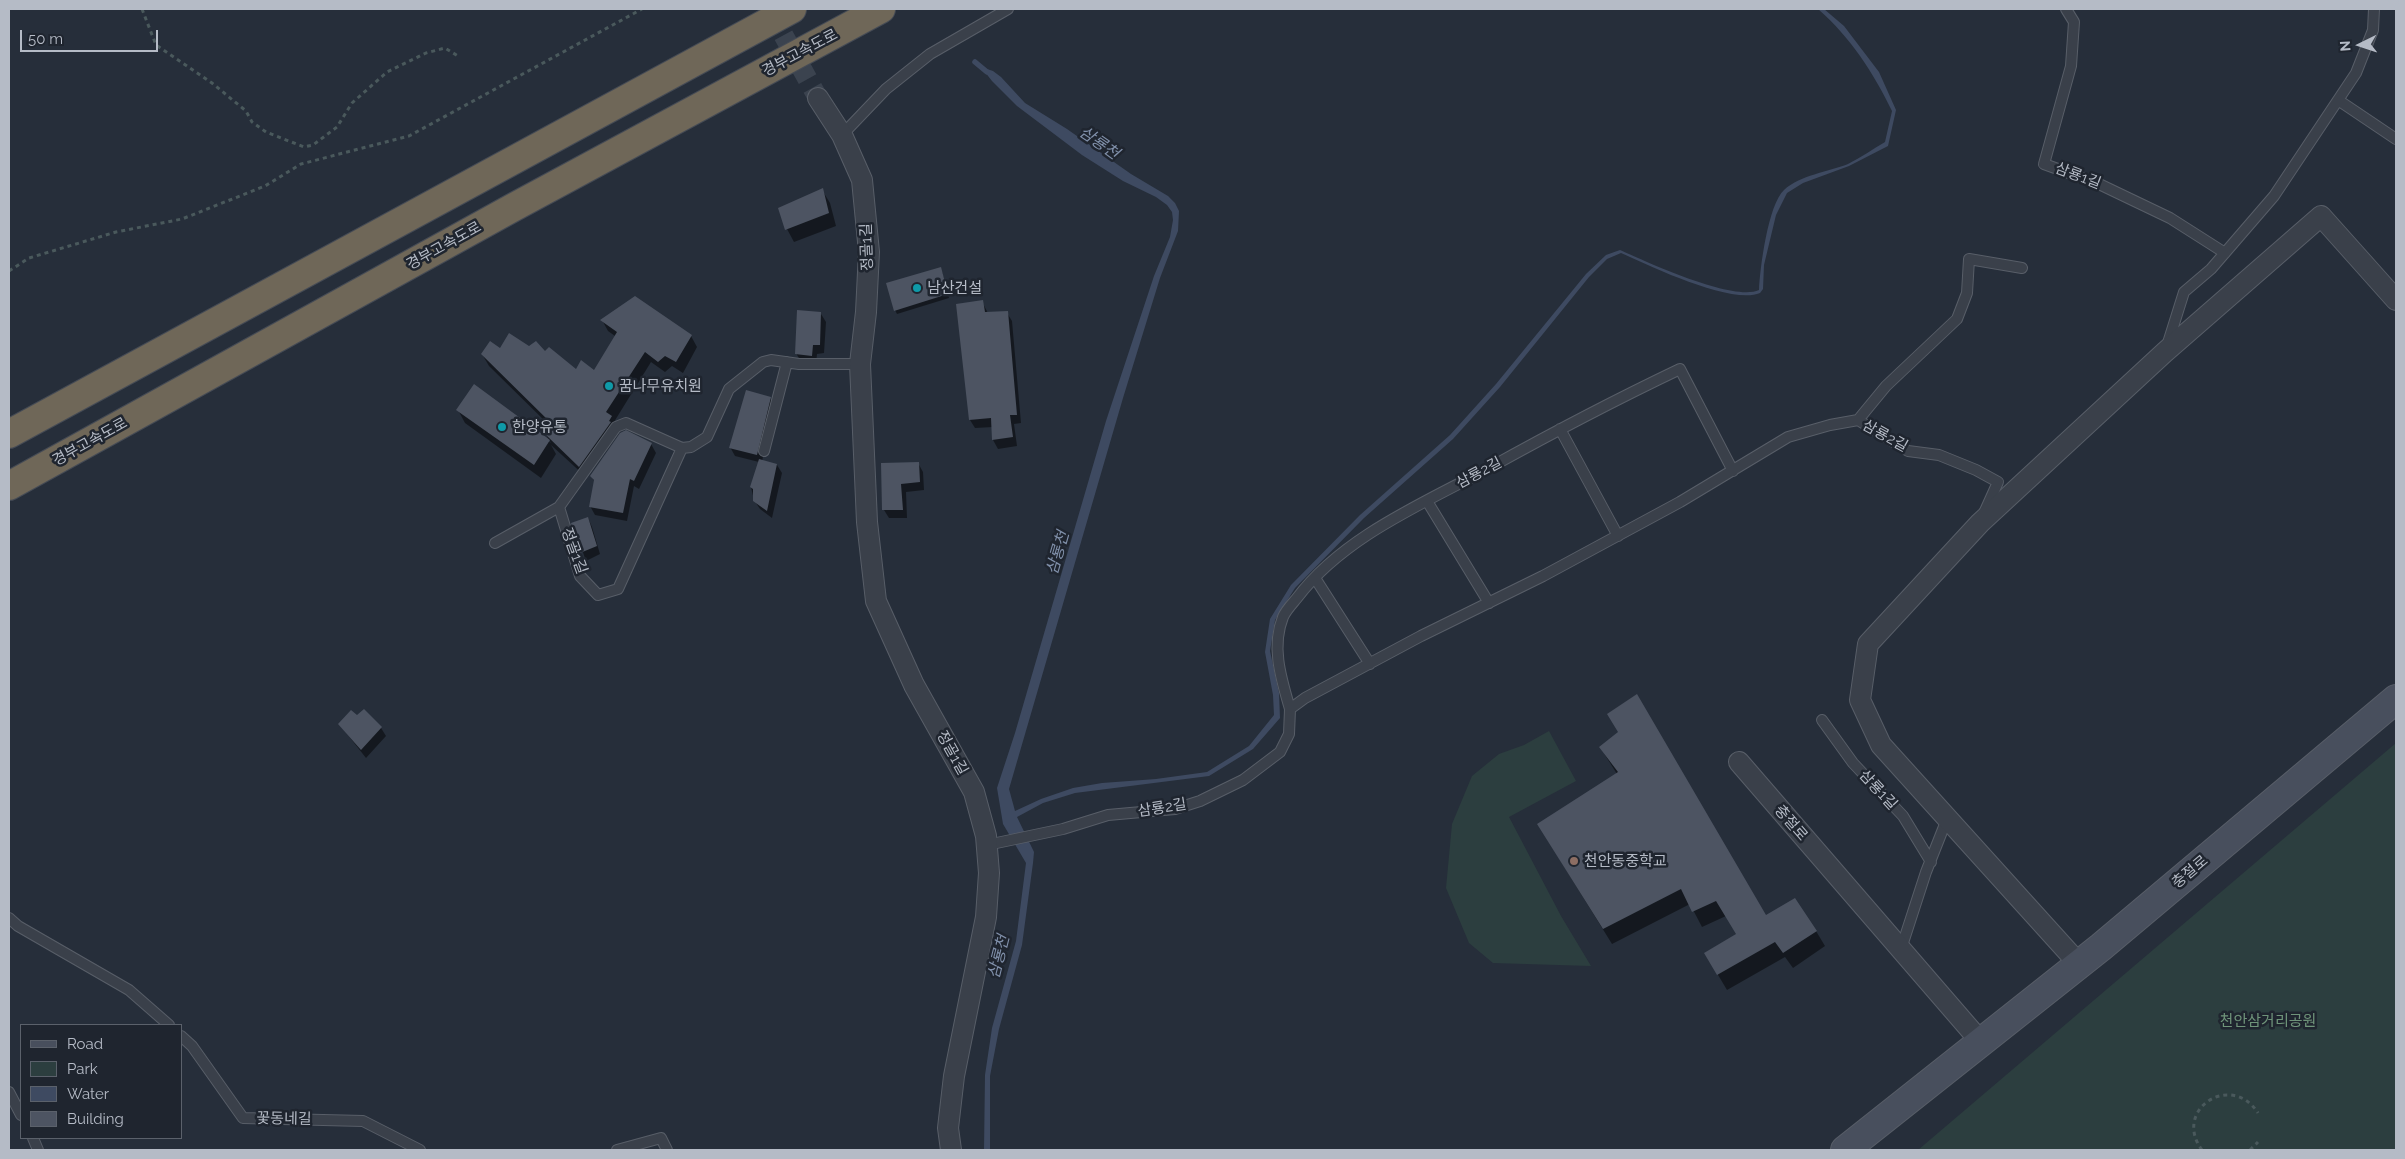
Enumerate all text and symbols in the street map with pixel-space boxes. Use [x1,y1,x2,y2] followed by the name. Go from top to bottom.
[22,20,160,52] scale bar
[2335,20,2385,70] north arrow
[759,26,841,80] street label: 경부고속도로
[28,30,63,48] text: 50 m
[2337,40,2353,52] text: N
[1075,122,1123,164] water label: 삼룡천
[2052,159,2104,193] street label: 삼룡1길
[403,218,485,274] street label: 경부고속도로
[857,223,877,271] street label: 정골1길
[927,279,982,297] place label: 남산건설
[911,282,923,294] marker: 남산건설
[619,377,702,395] place label: 꿈나무유치원
[603,380,615,392] marker: 꿈나무유치원
[49,414,131,470] street label: 경부고속도로
[1859,416,1911,456] street label: 삼룡2길
[512,418,567,436] place label: 한양유통
[496,421,508,433] marker: 한양유통
[1453,454,1505,492] street label: 삼룡2길
[557,525,591,577] street label: 정골1길
[1043,529,1073,577] water label: 삼룡천
[933,728,971,778] street label: 정골1길
[1855,766,1901,814] street label: 삼룡1길
[1136,795,1188,821] street label: 삼룡2길
[1771,801,1811,845] street label: 충절로
[1584,852,1667,870] place label: 천안동중학교
[2168,852,2212,892] street label: 충절로
[1568,855,1580,867] marker: 천안동중학교
[984,933,1014,981] water label: 삼룡천
[2220,1012,2316,1030] park label: 천안삼거리공원
[20,1024,182,1139] legend
[67,1035,103,1053] text: Road
[67,1060,98,1078] text: Park
[67,1085,109,1103] text: Water
[67,1110,124,1128] text: Building
[256,1110,312,1128] street label: 꽃동네길

